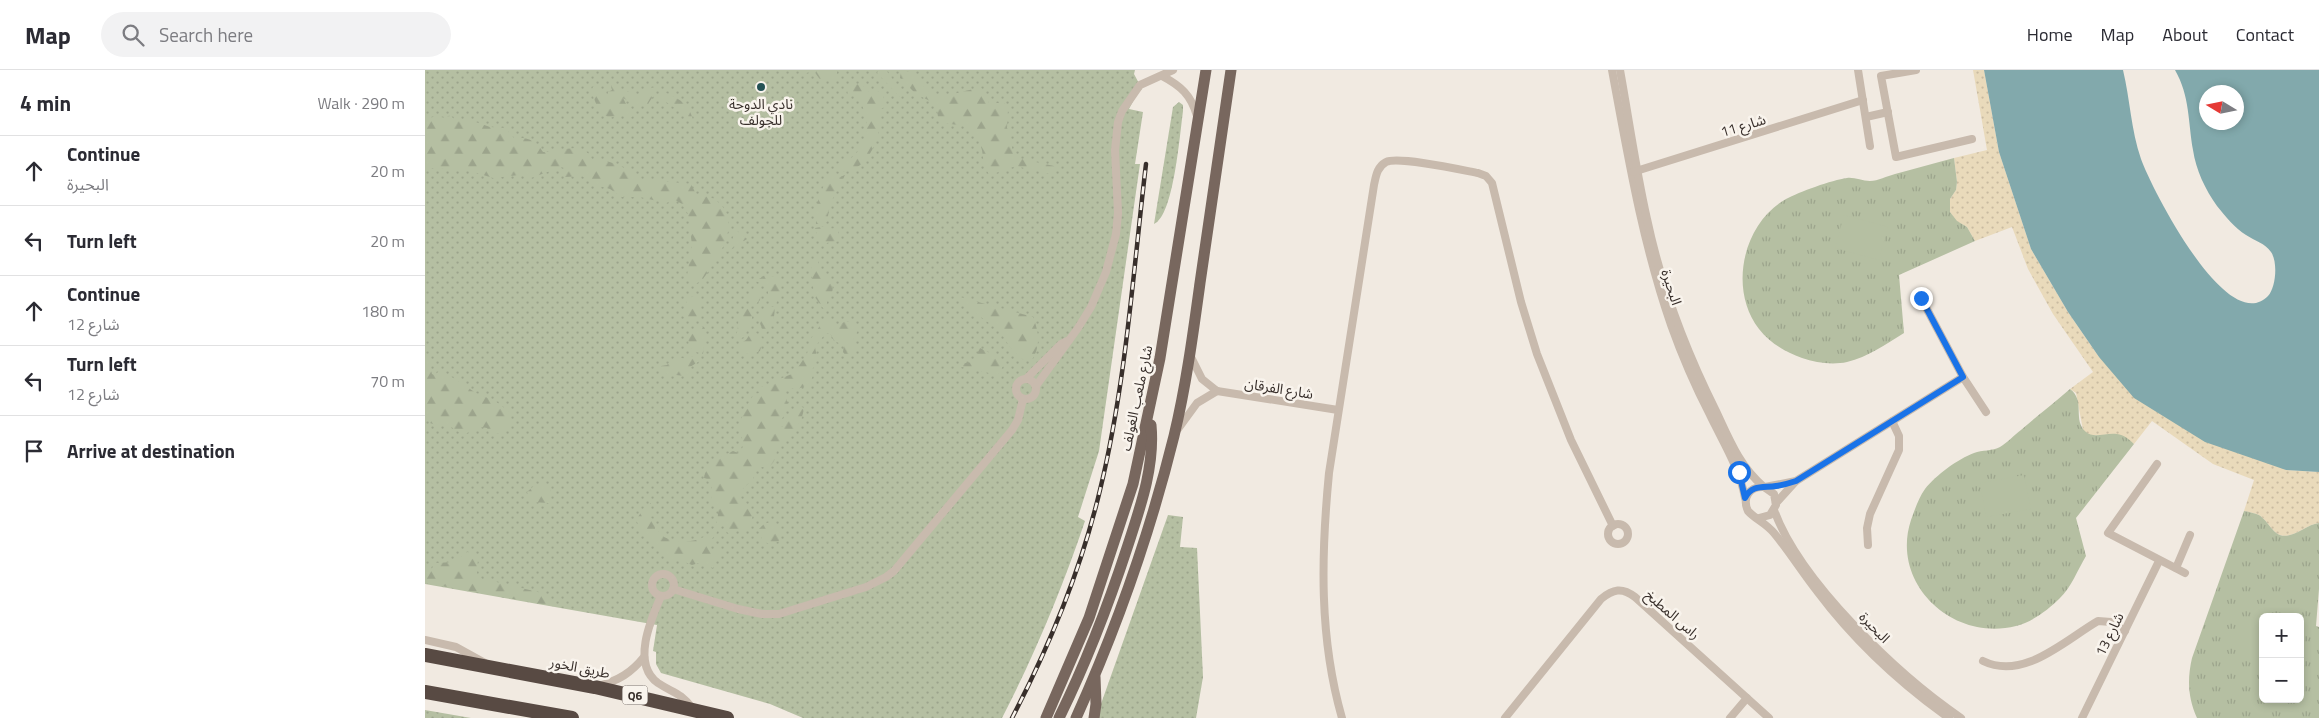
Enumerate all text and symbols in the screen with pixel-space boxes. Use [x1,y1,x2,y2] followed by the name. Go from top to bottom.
[101,12,451,57] search box
[25,17,71,53] text: Map
[159,20,253,49] text: Search here
[119,21,147,49] icon: search
[2027,21,2073,48] text: Home
[2101,21,2134,48] text: Map
[2162,21,2208,48] text: About
[2236,21,2294,48] text: Contact
[755,81,767,93] marker: نادي الدوحة للجولف
[2199,85,2244,130] north arrow
[20,87,71,119] text: 4 min
[317,91,405,115] text: Walk · 290 m
[729,93,793,130] place label: نادي الدوحة للجولف
[1718,108,1768,143] street label: شارع 11
[67,139,140,168] text: Continue
[20,157,48,185] icon: ahead
[370,159,405,183] text: 20 m
[67,172,109,196] text: البحيرة
[67,226,137,255] text: Turn left
[20,227,48,255] icon: left
[370,229,405,253] text: 20 m
[1656,266,1688,308] street label: البحيرة
[67,279,140,308] text: Continue
[1910,287,1933,310] route end
[20,297,48,325] icon: ahead
[361,299,405,323] text: 180 m
[67,312,120,336] text: شارع 12
[1115,343,1158,453] street label: شارع ملعب الغولف
[67,349,137,378] text: Turn left
[20,367,48,395] icon: left
[370,369,405,393] text: 70 m
[1243,372,1315,405] street label: شارع الفرقان
[67,382,120,406] text: شارع 12
[67,436,235,465] text: Arrive at destination
[20,437,48,465] icon: arrive
[1728,461,1751,484] route start
[1640,584,1705,645] street label: راس المطبخ
[1855,607,1895,647] street label: البحيرة
[2089,609,2129,660] street label: شارع 13
[2259,613,2304,703] map controls
[2259,613,2304,658] button: +
[547,651,612,683] street label: طريق الخور
[2259,658,2304,703] button: −
[623,686,647,704] road number: Q6

